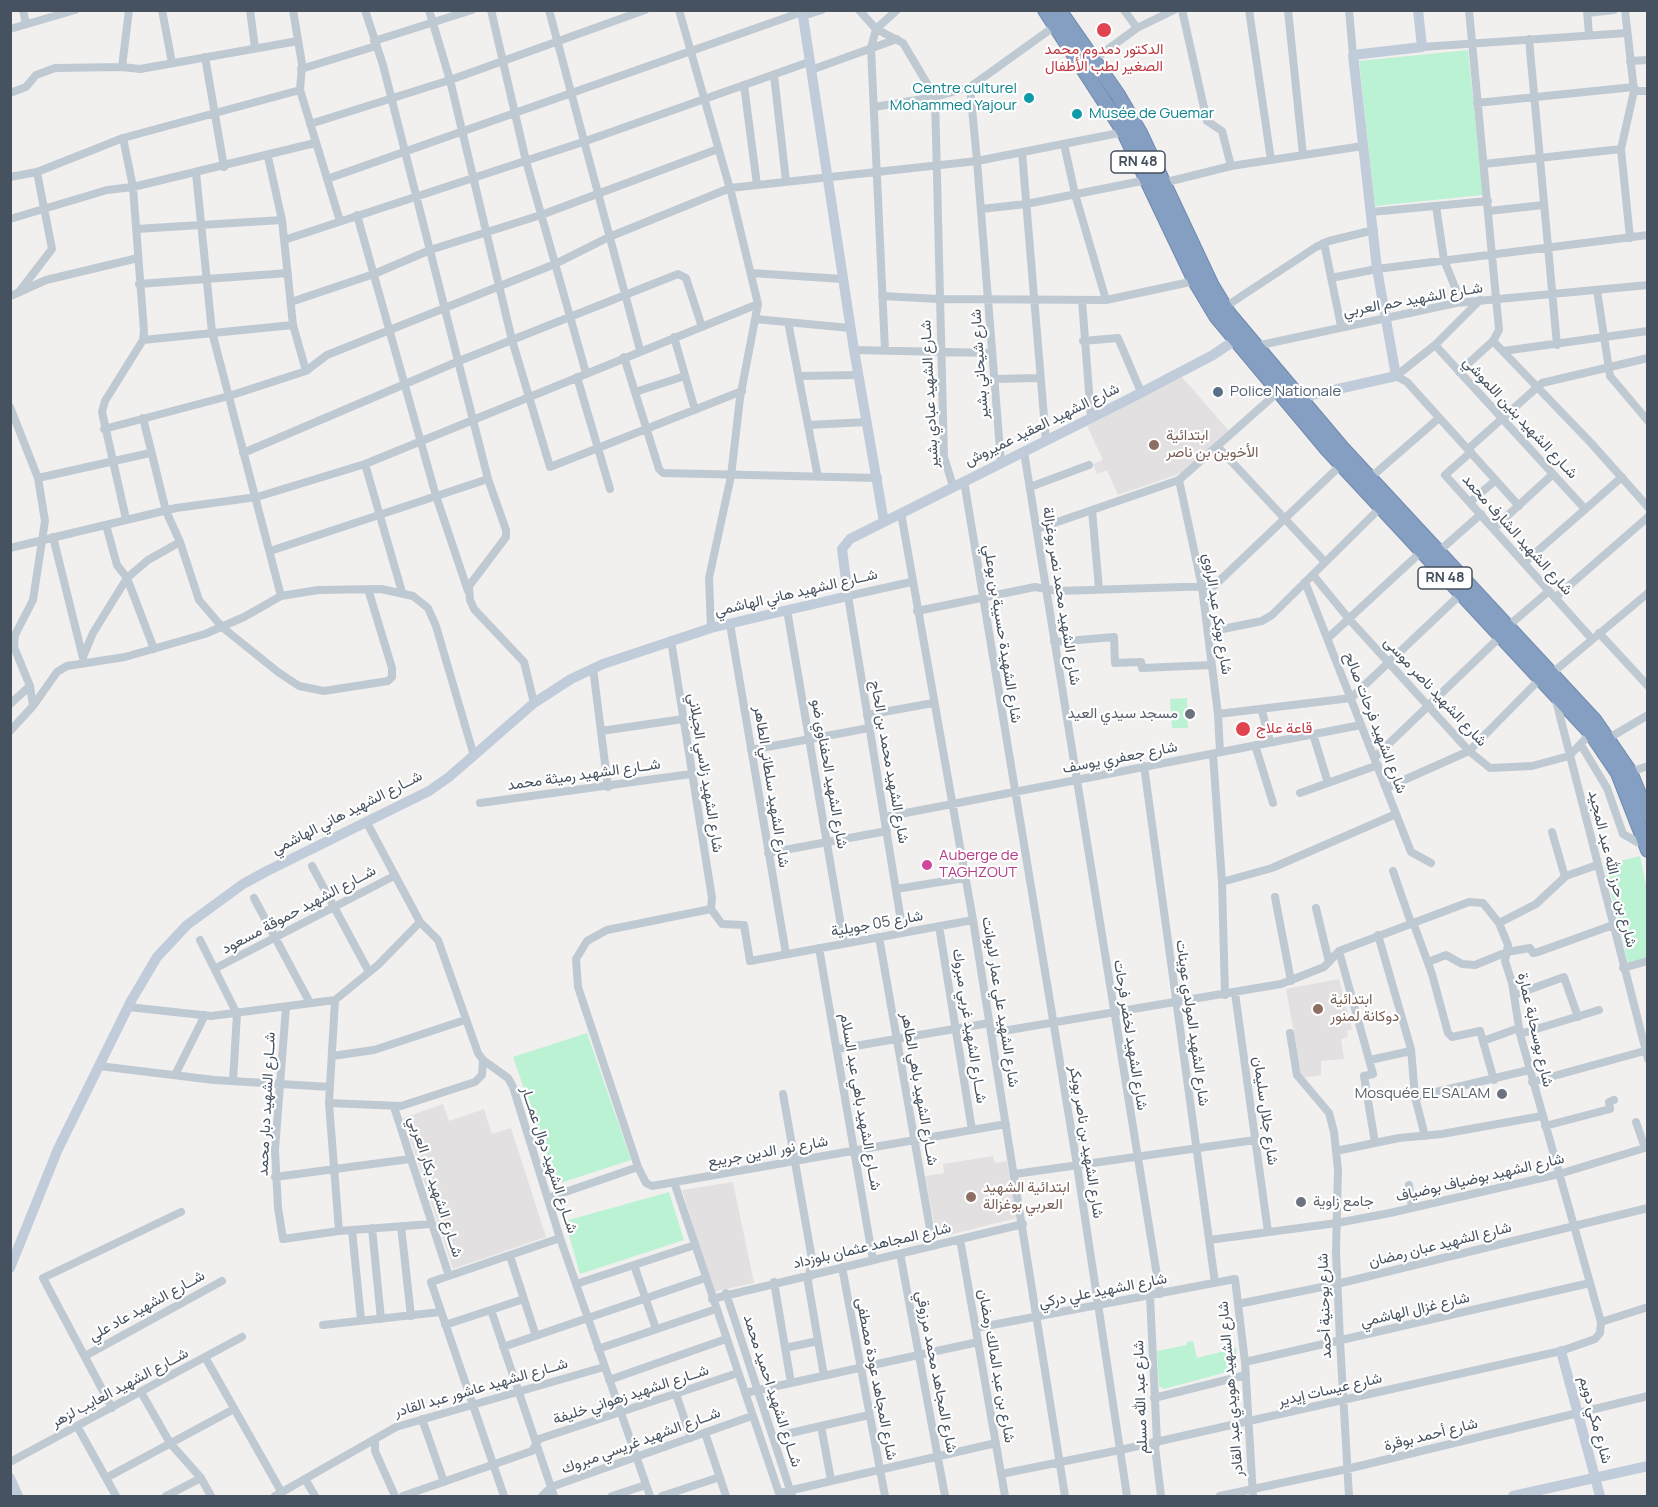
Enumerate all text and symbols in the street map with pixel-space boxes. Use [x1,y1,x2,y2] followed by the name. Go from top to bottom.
[1095,21,1113,39] marker: الدكتور دمدوم محمد الصغير لطب الأطفال
[1045,41,1163,76] place label: الدكتور دمدوم محمد الصغير لطب الأطفال
[890,80,1017,115] place label: Centre culturel Mohammed Yajour
[1022,91,1036,105] marker: Centre culturel Mohammed Yajour
[1089,105,1214,123] place label: Musée de Guemar
[1070,107,1084,121] marker: Musée de Guemar
[1111,151,1165,173] road number: RN 48
[1342,279,1484,321] street label: شـارع الشهيد حم العربي
[967,308,993,420] street label: شارع شيحاني بشير
[917,320,943,468] street label: شـارع الشهيد عبادي بشير
[1459,353,1581,483] street label: شـارع الشهيد بنين اللموشي
[962,380,1122,470] street label: شارع الشهيد العقيد عميروش
[1230,383,1341,401] place label: Police Nationale
[1211,385,1225,399] marker: Police Nationale
[1166,427,1259,462] place label: ابتدائية الأخوين بن ناصر
[1147,438,1161,452] marker: ابتدائية الأخوين بن ناصر
[1458,471,1576,599] street label: شارع الشهيد الشارف محمد
[1038,505,1084,687] street label: شارع الشهيد محمد نصر بوغزالة
[979,544,1025,724] street label: شارع الشهيدة حسيبة بن بوعلي
[1199,552,1235,676] street label: شارع بوبكر عبد الراوي
[713,565,879,621] street label: شــارع الشهيد هاني الهاشمي
[1418,567,1472,589] road number: RN 48
[1380,633,1490,751] street label: شارع الشهيد ناصر موسى
[1340,650,1410,796] street label: شارع الشهيد فرحات صالح
[866,679,912,845] street label: شارع الشهيد محمد بن الحاج
[683,692,727,854] street label: شارع الشهيد زلاسي الجيلاني
[807,698,851,850] street label: شارع الشهيد الحفناوي ضو
[749,705,793,869] street label: شارع الشهيد سلطاني الطاهر
[1068,705,1178,723] place label: مسجد سيدي العيد
[1183,707,1197,721] marker: مسجد سيدي العيد
[1234,720,1252,738] marker: قاعة علاج
[1256,720,1312,738] place label: قاعة علاج
[1061,738,1179,778] street label: شارع جعفري يوسف
[506,755,662,795] street label: شــارع الشهيد رميثة محمد
[269,767,425,859] street label: شــارع الشهيد هاني الهاشمي
[1584,789,1640,949] street label: شارع بن حرز الله عبد المجيد
[939,847,1018,882] place label: Auberge de TAGHZOUT
[920,858,934,872] marker: Auberge de TAGHZOUT
[219,862,379,958] street label: شــارع الشهيد حموقة مسعود
[829,907,925,941] street label: شارع 05 جويلية
[978,915,1022,1089] street label: شارع الشهيد علي عمار لابوانت
[1171,939,1213,1107] street label: شارع الشهيد المولدي عوينات
[948,947,990,1105] street label: شــارع الشهيد غربي مبروك
[1109,958,1151,1112] street label: شارع الشهيد لخضر فرحات
[1513,971,1557,1089] street label: شارع بوسحابة عمارة
[1330,991,1399,1026] place label: ابتدائية دوكانة لمنور
[1311,1002,1325,1016] marker: ابتدائية دوكانة لمنور
[897,1011,941,1167] street label: شــارع الشهيد باهي الطاهر
[836,1012,884,1192] street label: شــارع الشهيد باهي عبد السلام
[254,1031,280,1177] street label: شــارع الشهيد دبار محمد
[1248,1055,1282,1167] street label: شارع جلال سليمان
[1065,1064,1107,1220] street label: شارع الشهيد بن ناصر بوبكر
[517,1084,581,1236] street label: شــارع الشهيد دوال عمـــار
[1355,1085,1490,1103] place label: Mosquée EL SALAM
[1495,1087,1509,1101] marker: Mosquée EL SALAM
[404,1114,466,1260] street label: شــارع الشهيد بكار العربي
[706,1133,830,1171] street label: شارع نور الدين جريبع
[1394,1150,1566,1206] street label: شارع الشهيد بوضياف بوضياف
[983,1179,1070,1214] place label: ابتدائية الشهيد العربي بوغزالة
[964,1190,978,1204] marker: ابتدائية الشهيد العربي بوغزالة
[1313,1193,1374,1211] place label: جامع زاوية
[1294,1195,1308,1209] marker: جامع زاوية
[791,1219,953,1273] street label: شارع المجاهد عثمان بلوزداد
[1367,1219,1513,1271] street label: شارع الشهيد عبان رمضان
[1314,1253,1336,1359] street label: شارع بوحنية أحمد
[86,1267,208,1345] street label: شــارع الشهيد عاد علي
[1037,1270,1169,1312] street label: شارع الشهيد علي دركي
[974,1288,1018,1444] street label: شارع بن عبد المالك رمضان
[911,1289,961,1455] street label: شارع المجاهد محمد مرزوقي
[1359,1289,1471,1331] street label: شارع غزال الهاشمي
[851,1296,901,1462] street label: شارع المجاهد عودة مصطفى
[1214,1300,1248,1478] street label: شارع الشهيد هويدي عبد القادر
[739,1313,805,1469] street label: شــارع الشهيد احميد محمد
[1130,1340,1152,1454] street label: شارع عبد الله مسلم
[48,1344,192,1432] street label: شــارع الشهيد العايب لزهر
[392,1355,570,1421] street label: شــارع الشهيد عاشور عبد القادر
[551,1361,711,1429] street label: شــارع الشهيد زهواني خليفة
[1276,1369,1384,1411] street label: شارع عيسات إيدير
[1575,1374,1615,1466] street label: شارع مكي دويم
[559,1404,723,1478] street label: شــارع الشهيد غريسي مبروك
[1382,1415,1480,1455] street label: شارع أحمد بوقرة

